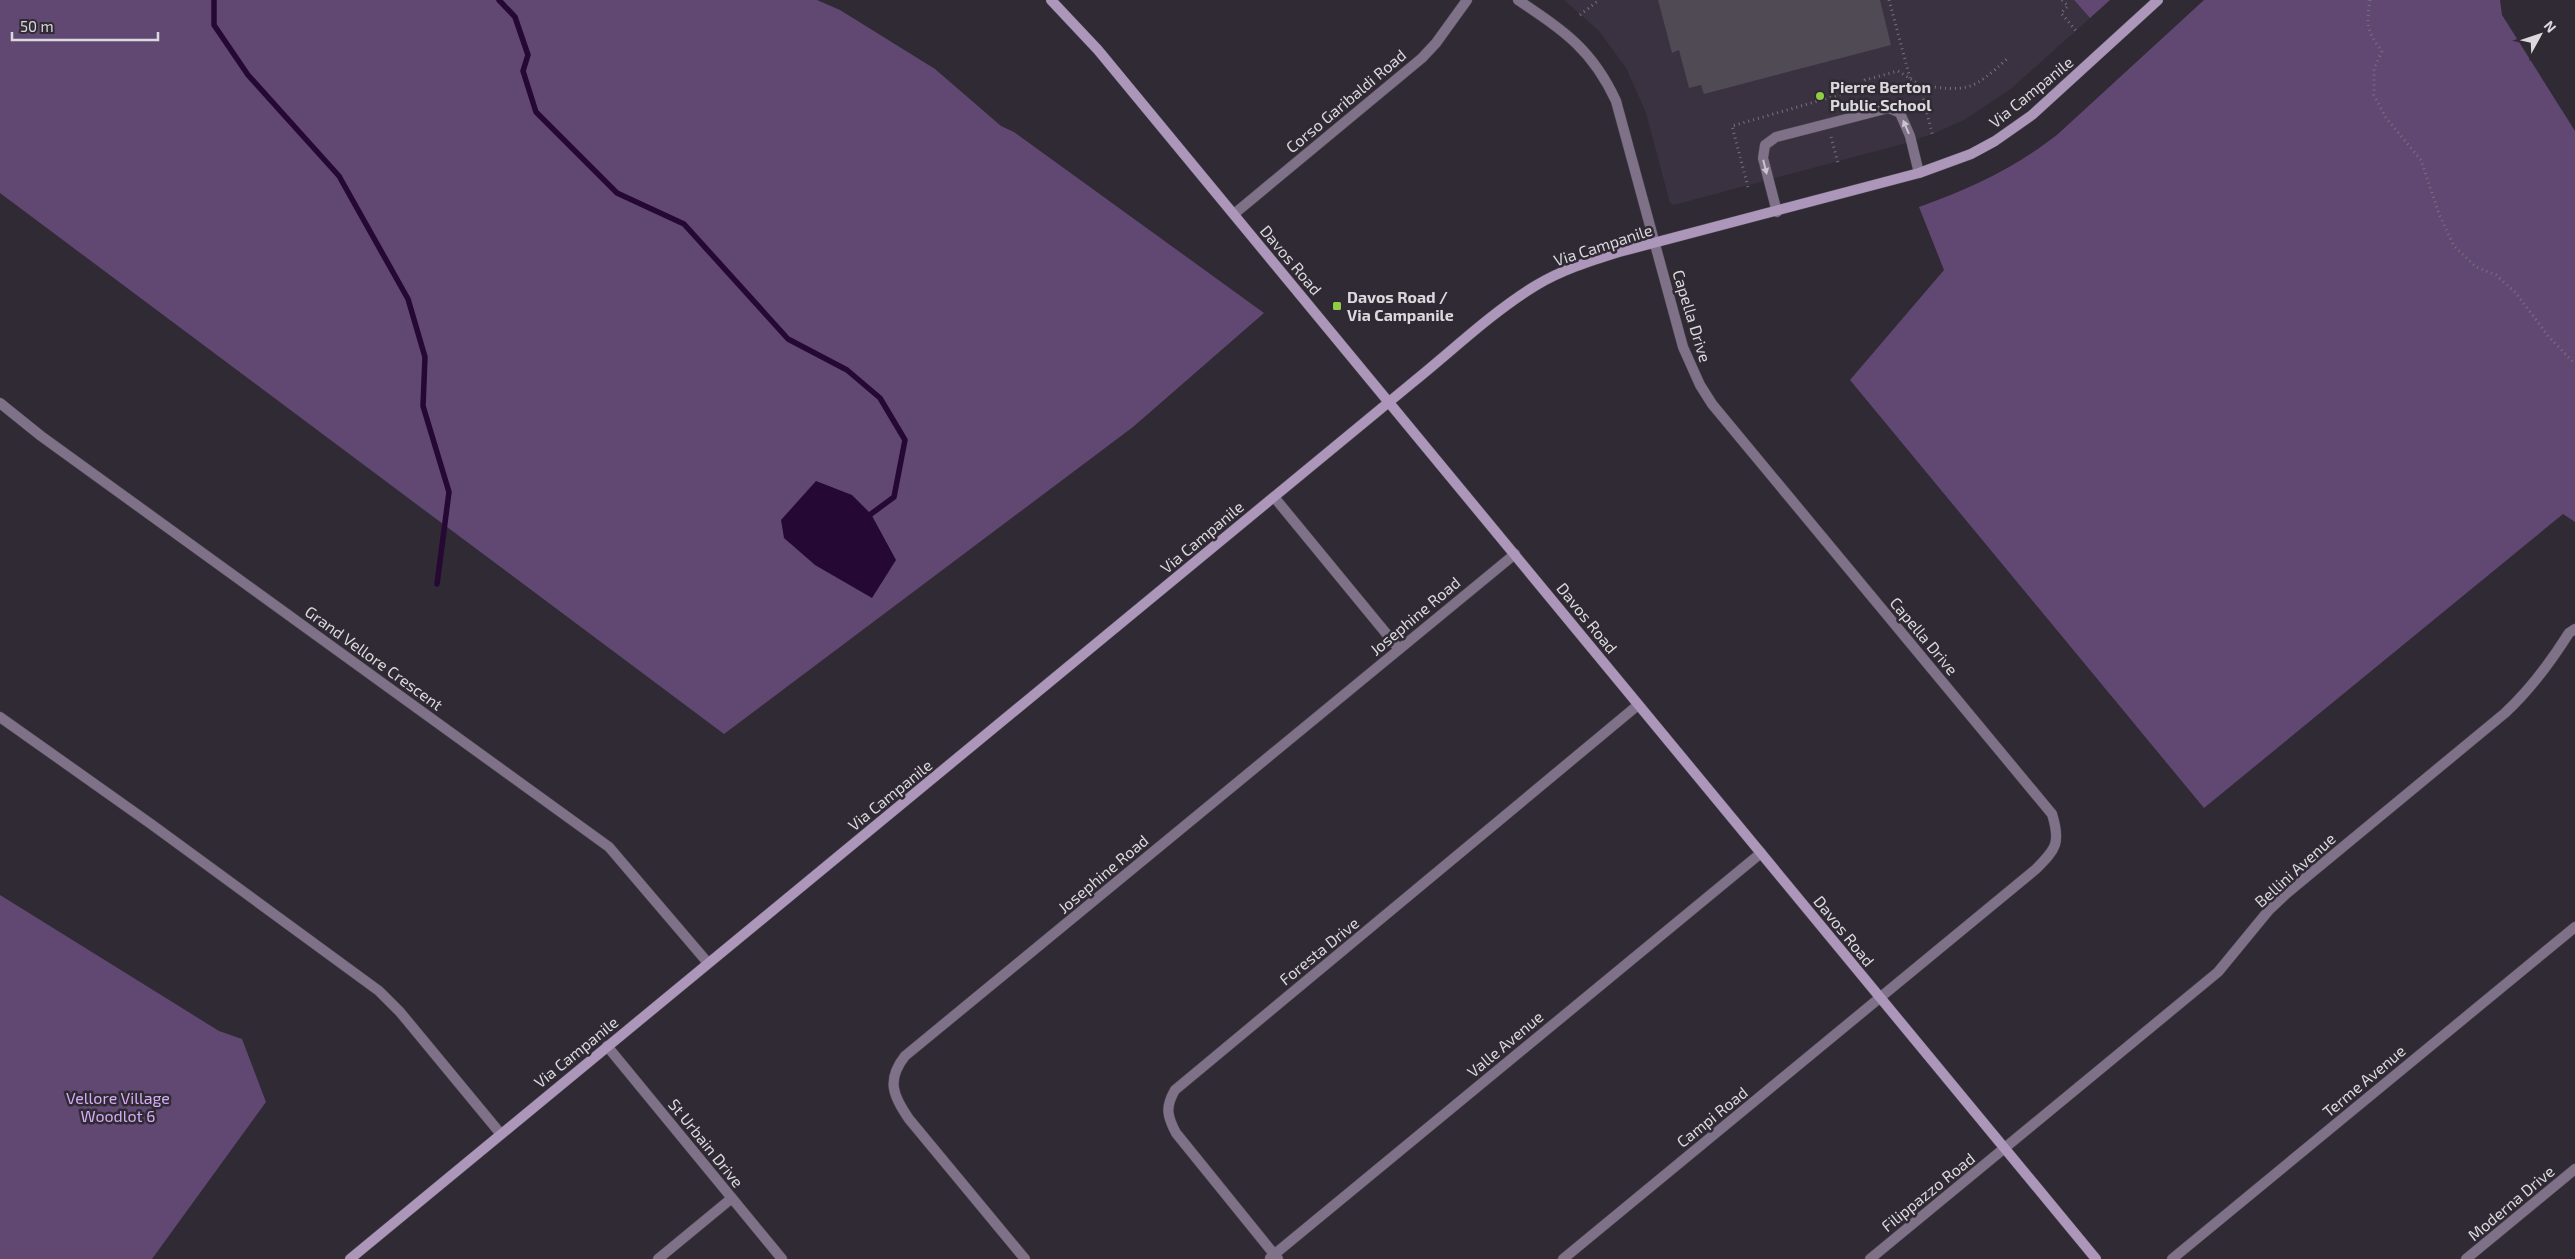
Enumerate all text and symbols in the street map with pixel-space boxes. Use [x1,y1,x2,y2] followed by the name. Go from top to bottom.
[12,10,159,42] scale bar
[2515,10,2565,60] north arrow
[20,17,54,35] text: 50 m
[2541,17,2560,36] text: N
[1282,45,1410,156] street label: Corso Garibaldi Road
[1985,52,2077,131] street label: Via Campanile
[1830,77,1932,114] place label: Pierre Berton Public School
[1814,90,1826,102] marker: Pierre Berton Public School
[1901,120,1909,134] one-way arrow
[1761,159,1769,174] one-way arrow
[1551,220,1655,269] street label: Via Campanile
[1257,221,1326,299] street label: Davos Road
[1669,267,1716,364] street label: Capella Drive
[1347,287,1454,324] place label: Davos Road / Via Campanile
[1331,300,1343,312] marker: Davos Road / Via Campanile
[1156,496,1247,577] street label: Via Campanile
[1366,572,1464,659] street label: Josephine Road
[1553,579,1622,657] street label: Davos Road
[1886,593,1962,678] street label: Capella Drive
[302,601,447,714] street label: Grand Vellore Crescent
[844,755,936,834] street label: Via Campanile
[2250,828,2339,911] street label: Bellini Avenue
[1054,830,1152,917] street label: Josephine Road
[1810,892,1879,970] street label: Davos Road
[1275,913,1362,988] street label: Foresta Drive
[1463,1006,1546,1081] street label: Valle Avenue
[530,1012,622,1091] street label: Via Campanile
[2319,1041,2409,1121] street label: Terme Avenue
[1672,1082,1751,1151] street label: Campi Road
[66,1088,170,1125] park label: Vellore Village Woodlot 6
[665,1095,748,1191] street label: St Urbain Drive
[1877,1148,1978,1235] street label: Filippazzo Road
[2464,1161,2558,1244] street label: Moderna Drive

